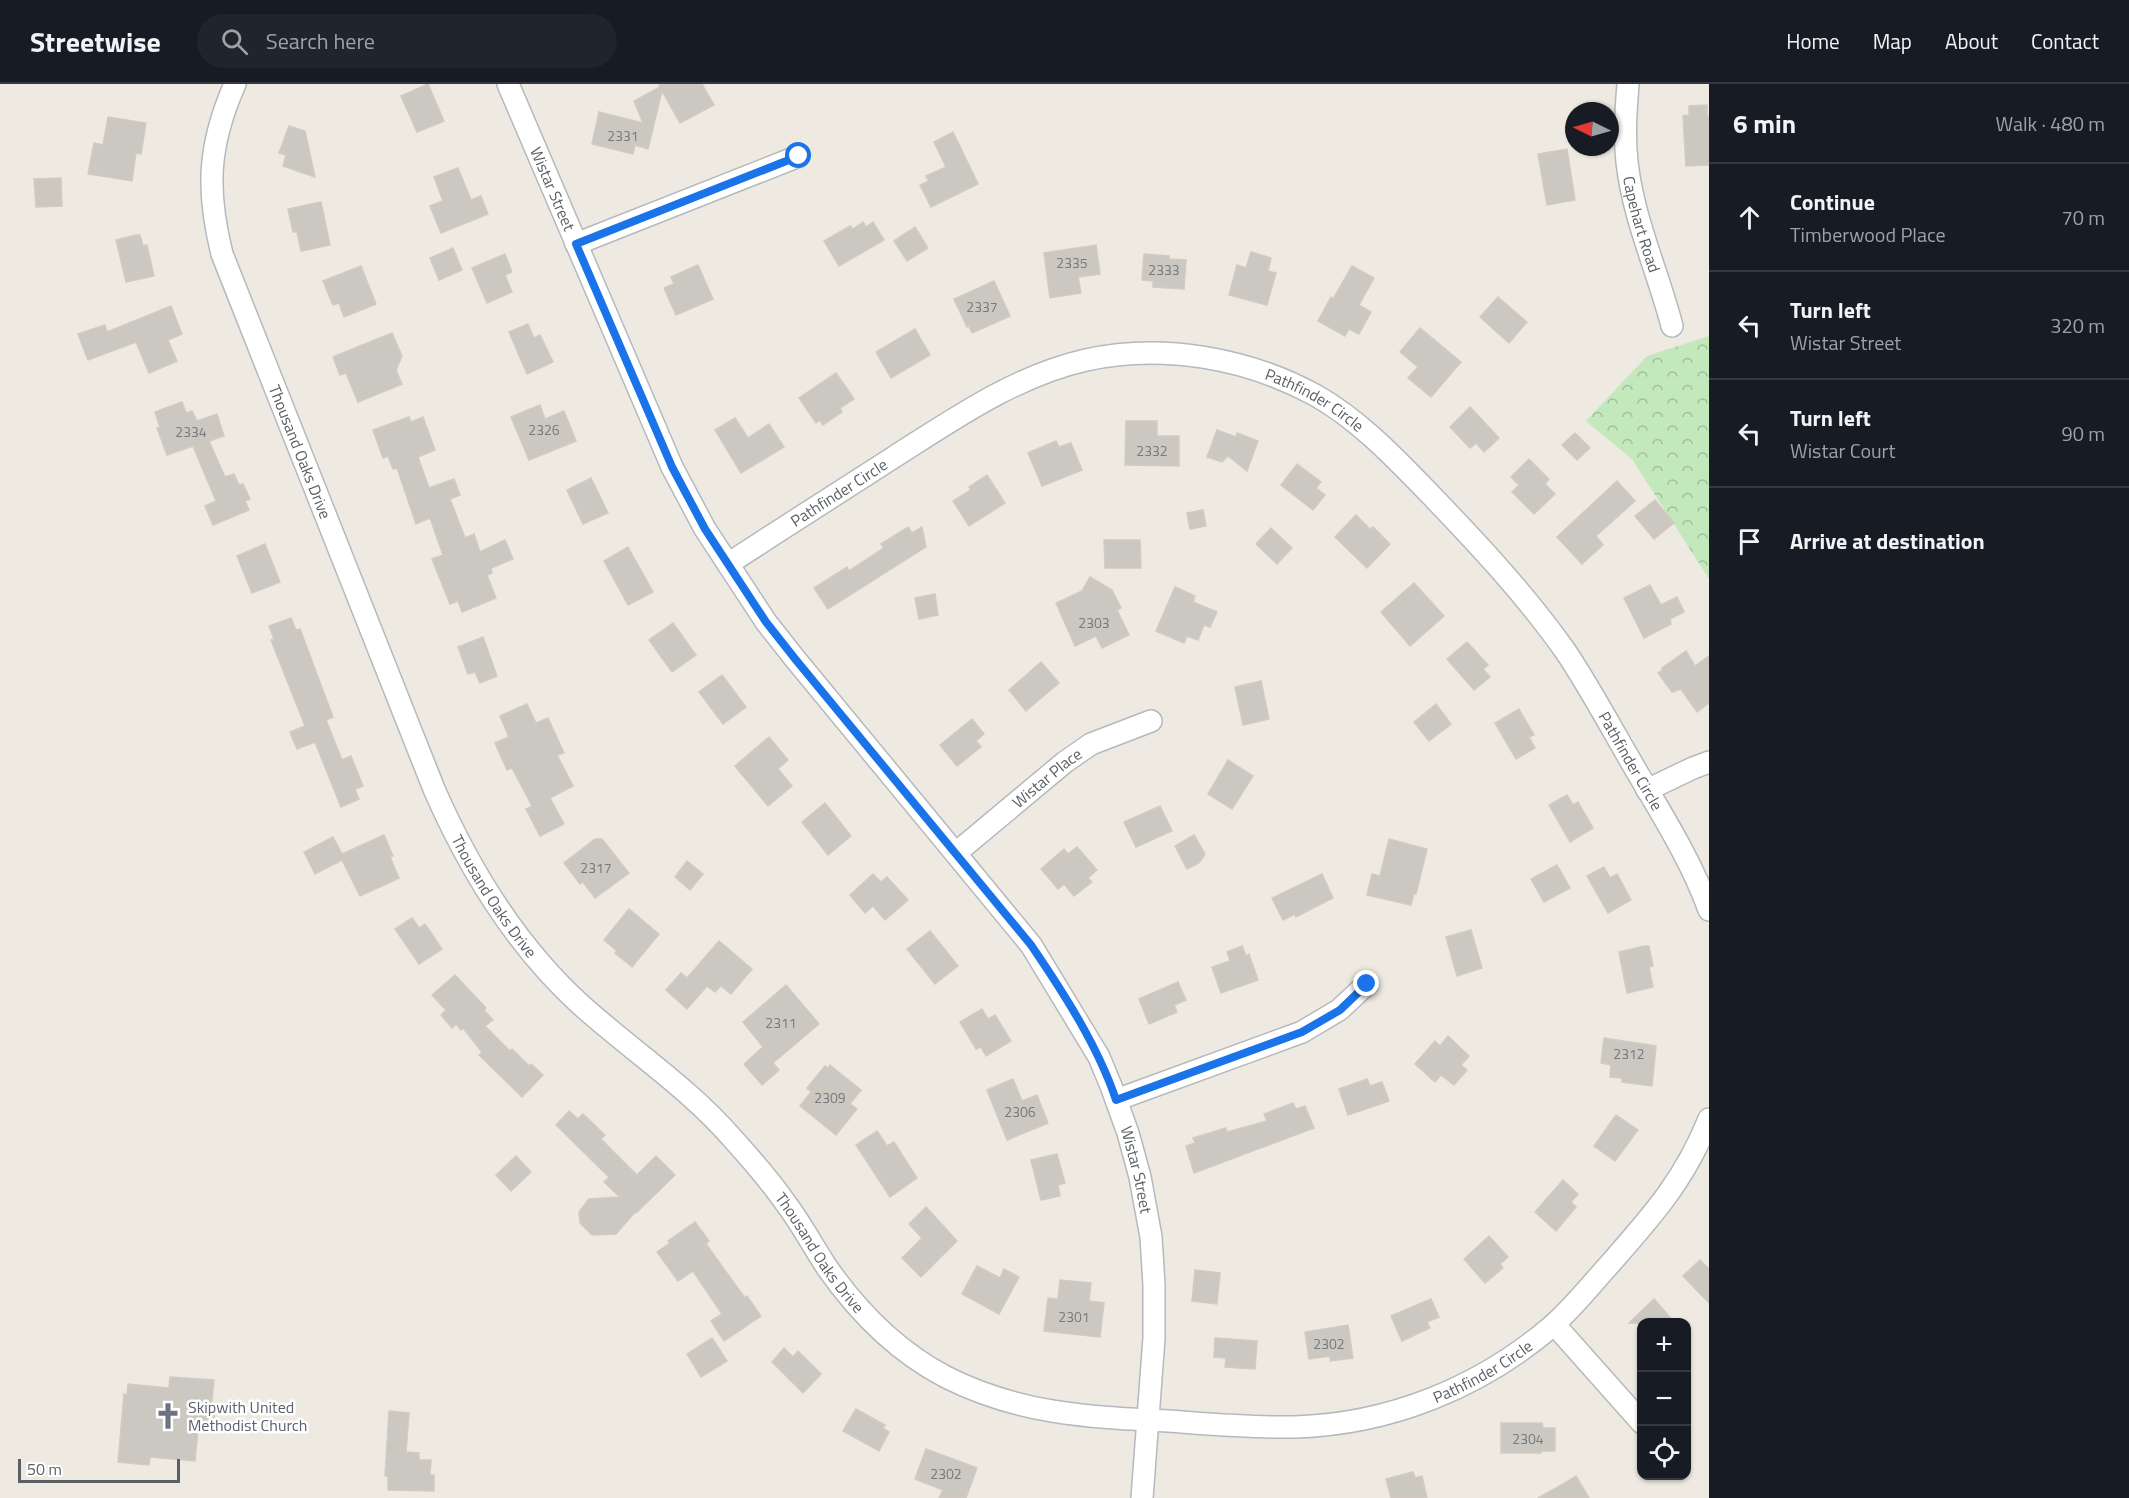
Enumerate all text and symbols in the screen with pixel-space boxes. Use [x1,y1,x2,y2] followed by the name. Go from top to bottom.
[197,14,617,68] search box
[30,20,161,63] text: Streetwise
[266,24,375,58] text: Search here
[218,25,251,58] icon: search
[1786,25,1840,57] text: Home
[1873,25,1912,57] text: Map
[1945,25,1998,57] text: About
[2031,25,2099,57] text: Contact
[1565,102,1619,156] north arrow
[1733,104,1796,143] text: 6 min
[1996,108,2105,139] text: Walk · 480 m
[607,125,639,146] house number: 2331
[785,142,811,168] route start
[524,143,582,235] street label: Wistar Street
[1617,174,1667,276] street label: Capehart Road
[1790,185,1875,219] text: Continue
[1733,201,1766,234] icon: ahead
[2061,202,2105,233] text: 70 m
[1790,219,1946,250] text: Timberwood Place
[1056,252,1088,273] house number: 2335
[1148,259,1180,280] house number: 2333
[1790,293,1871,327] text: Turn left
[966,296,998,317] house number: 2337
[1733,309,1766,342] icon: left
[2050,310,2105,341] text: 320 m
[1790,327,1901,358] text: Wistar Street
[1262,362,1369,437] street label: Pathfinder Circle
[263,381,338,522] street label: Thousand Oaks Drive
[1790,401,1871,435] text: Turn left
[1733,417,1766,450] icon: left
[2061,418,2105,449] text: 90 m
[528,419,560,440] house number: 2326
[175,421,207,442] house number: 2334
[1790,435,1896,466] text: Wistar Court
[1136,440,1168,461] house number: 2332
[786,452,892,532] street label: Pathfinder Circle
[1790,524,1985,558] text: Arrive at destination
[1733,525,1766,558] icon: arrive
[1078,612,1110,633] house number: 2303
[1593,707,1669,815] street label: Pathfinder Circle
[1007,742,1087,814] street label: Wistar Place
[446,831,543,963] street label: Thousand Oaks Drive
[580,857,612,878] house number: 2317
[1353,970,1379,996] route end
[765,1012,797,1033] house number: 2311
[1613,1043,1645,1064] house number: 2312
[814,1087,846,1108] house number: 2309
[1004,1101,1036,1122] house number: 2306
[1115,1123,1158,1216] street label: Wistar Street
[770,1187,870,1318] street label: Thousand Oaks Drive
[1058,1306,1090,1327] house number: 2301
[1637,1318,1691,1480] map controls
[1637,1318,1691,1372] button: +
[1313,1333,1345,1354] house number: 2302
[1429,1334,1537,1409] street label: Pathfinder Circle
[1637,1372,1691,1426] button: −
[188,1395,307,1437] place label: Skipwith United Methodist Church
[153,1401,183,1431] church icon: Skipwith United Methodist Church
[1637,1426,1691,1480] button: locate
[1512,1428,1544,1449] house number: 2304
[18,1456,180,1484] scale bar
[27,1457,62,1481] text: 50 m
[930,1463,962,1484] house number: 2302

